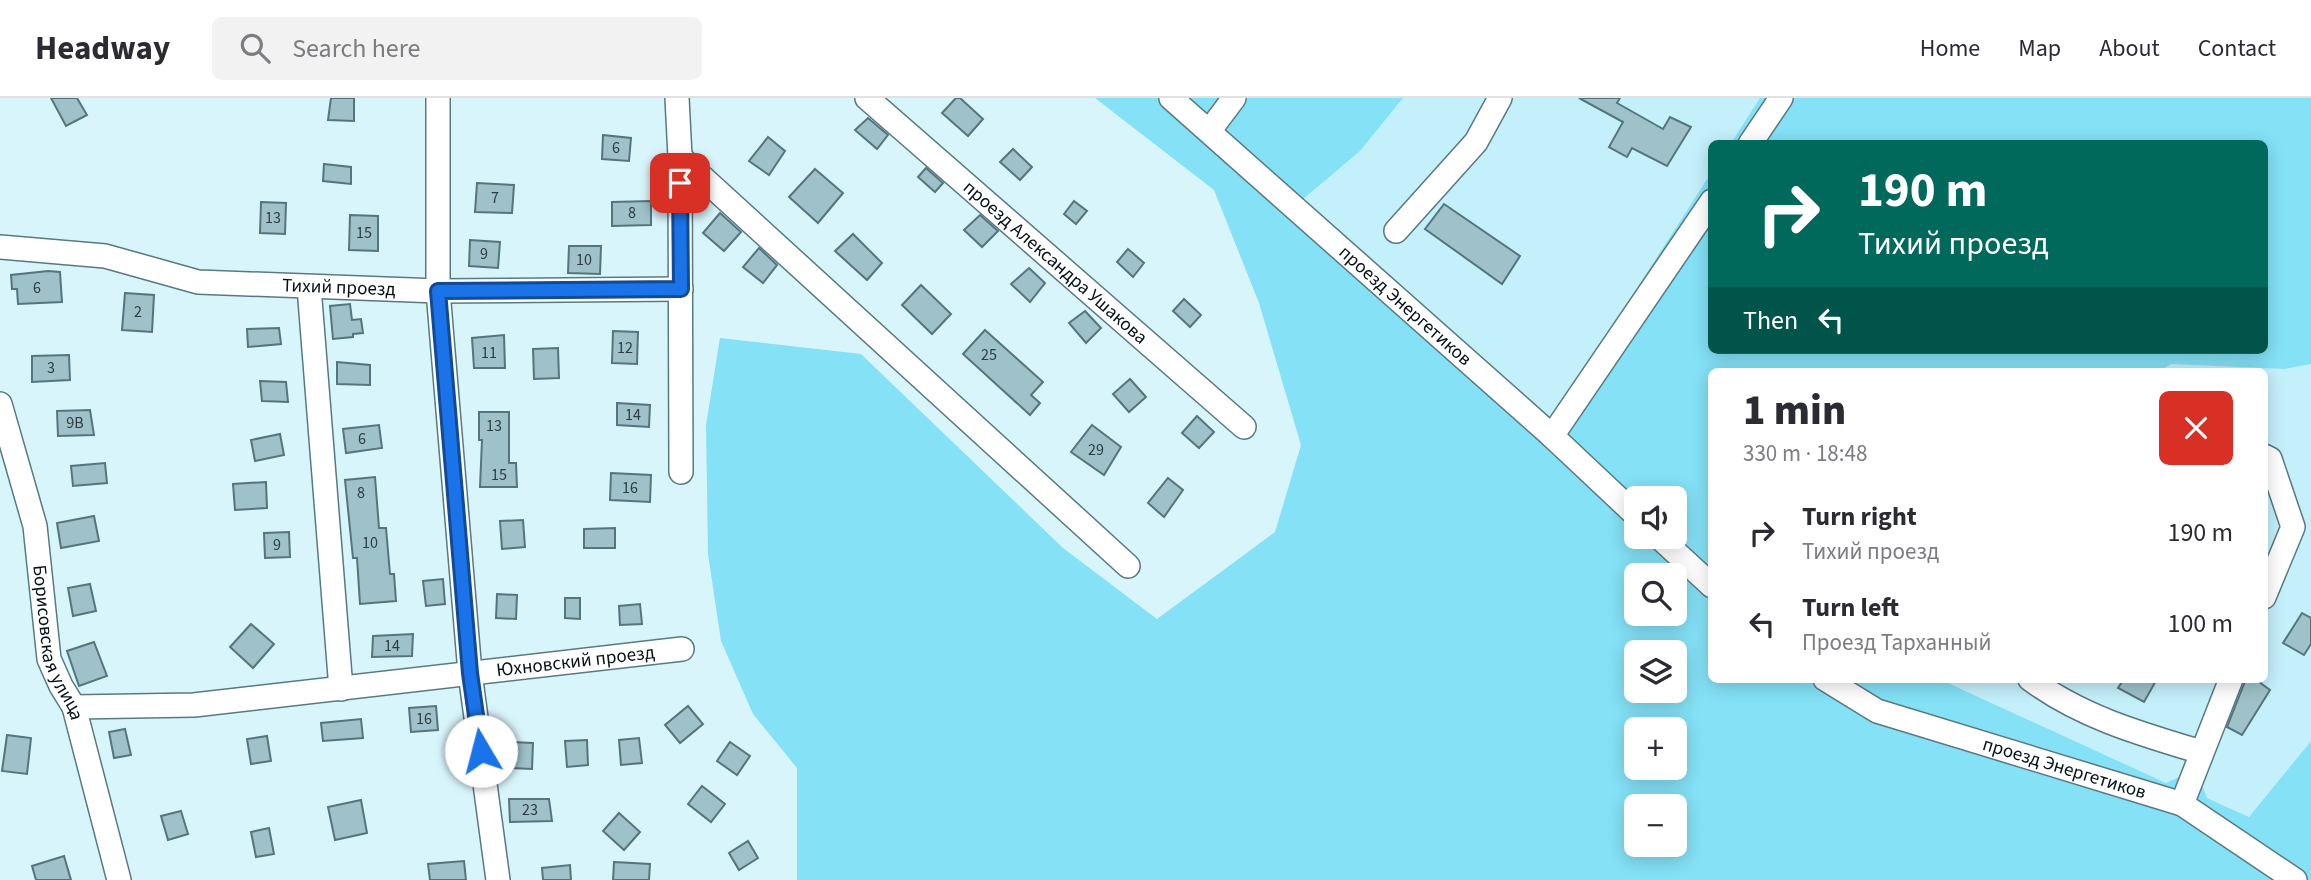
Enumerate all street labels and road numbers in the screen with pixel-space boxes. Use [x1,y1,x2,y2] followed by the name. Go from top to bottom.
[957,174,1154,351] street label: проезд Александра Ушакова
[1333,239,1478,372] street label: проезд Энергетиков
[282,272,396,303] street label: Тихий проезд
[26,564,90,723] street label: Борисовская улица
[495,639,656,684] street label: Юхновский проезд
[1979,730,2150,806] street label: проезд Энергетиков

